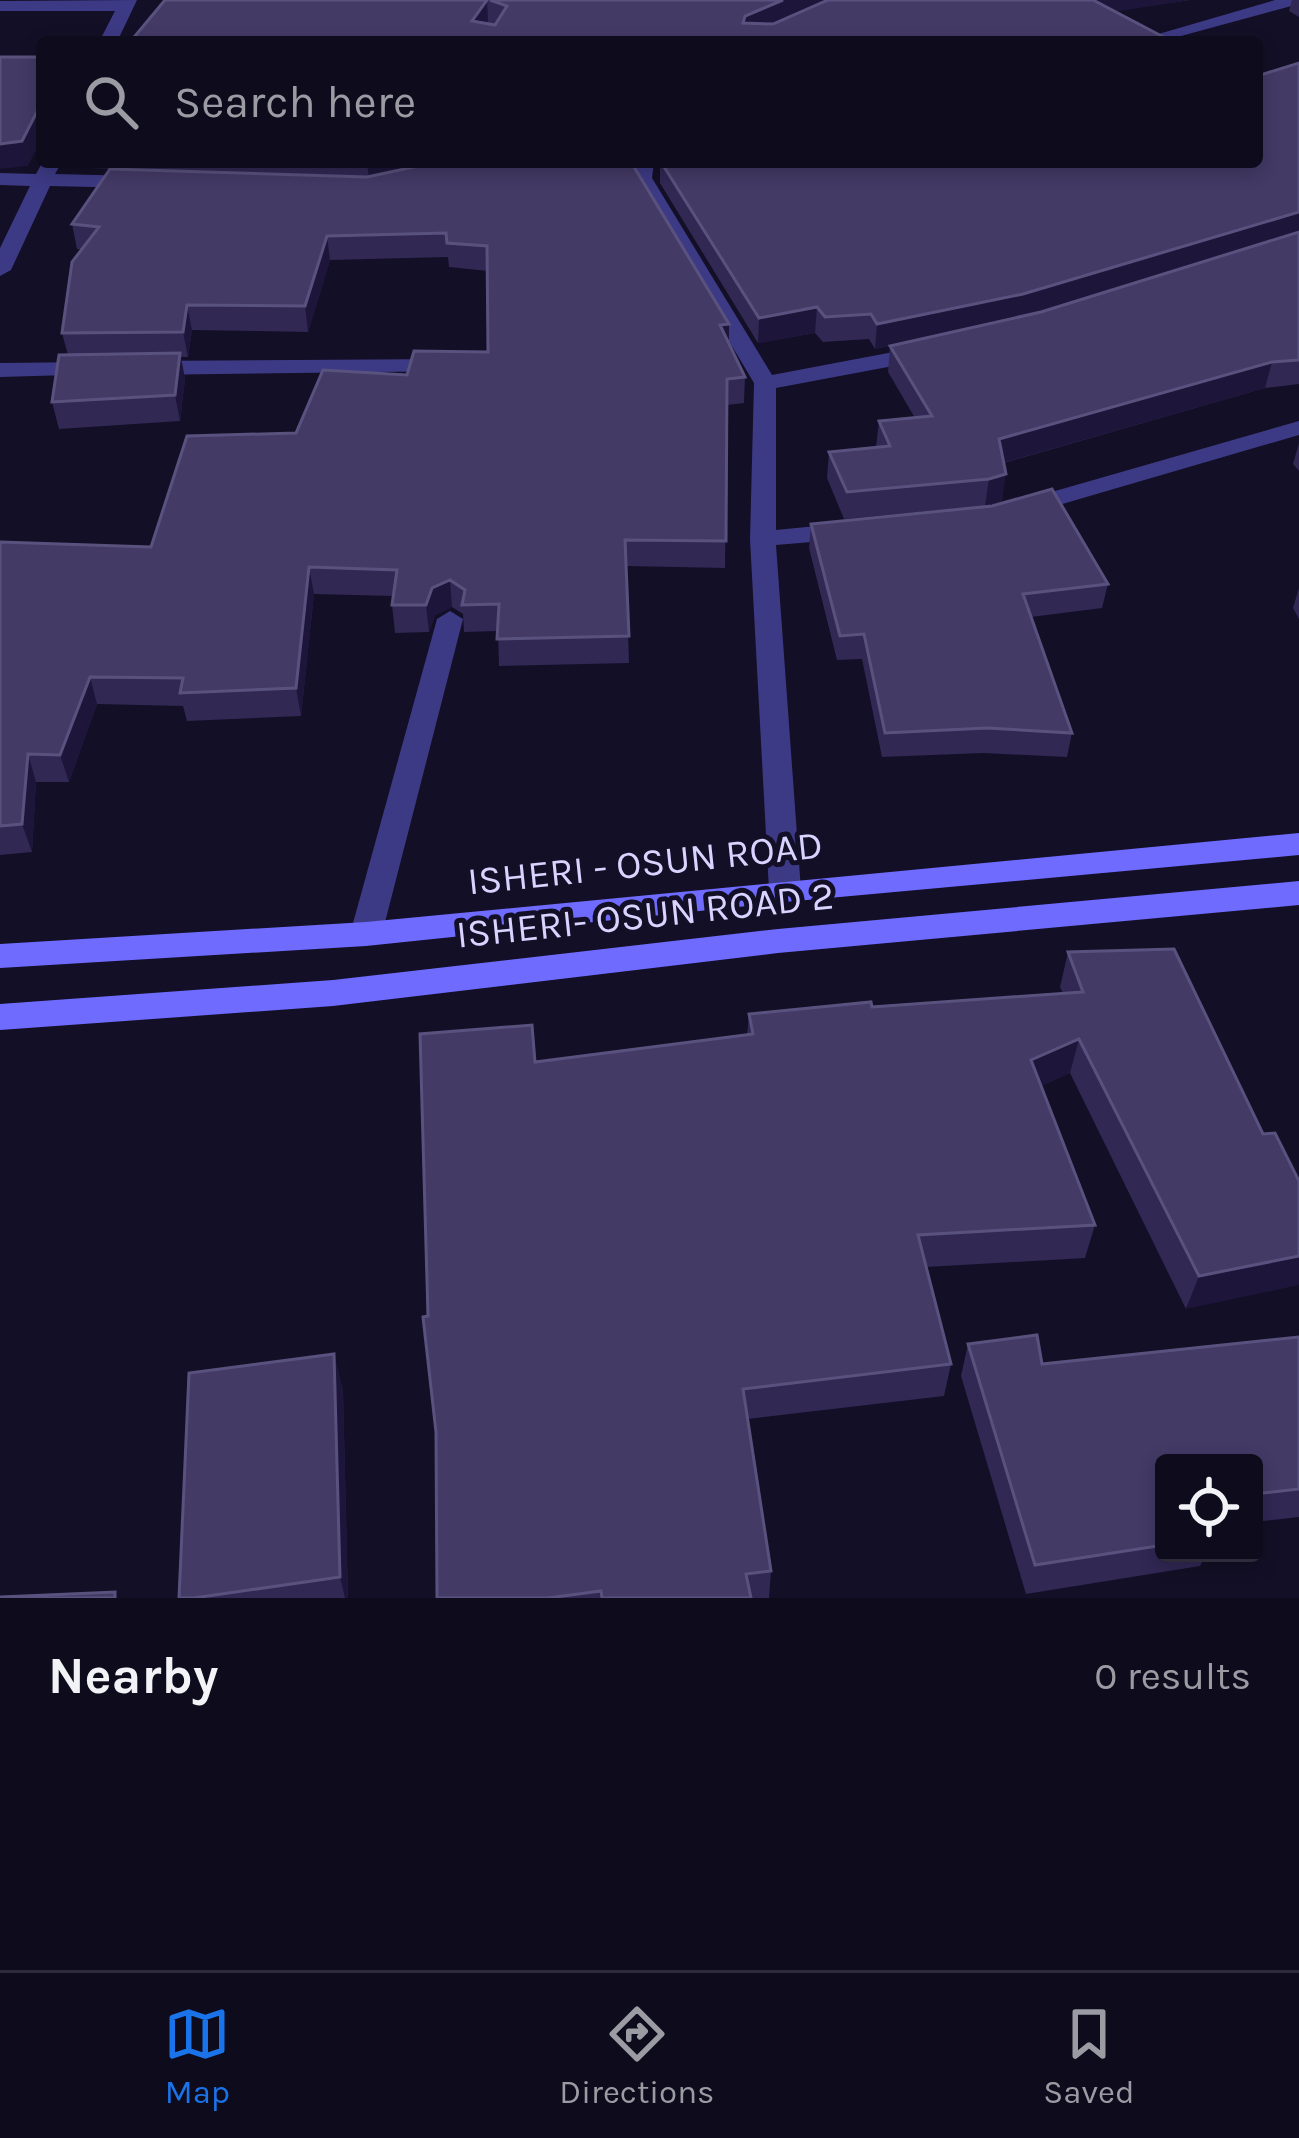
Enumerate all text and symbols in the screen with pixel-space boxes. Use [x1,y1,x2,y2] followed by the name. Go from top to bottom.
[36,36,1263,168] search box
[78,69,144,135] icon: search
[174,76,416,128] text: Search here
[465,821,825,905] street label: ISHERI - OSUN ROAD
[454,872,836,958] street label: ISHERI- OSUN ROAD 2
[1155,1454,1263,1562] map controls
[1155,1454,1263,1562] button: locate
[48,1646,218,1706] text: Nearby
[1094,1653,1251,1699] text: 0 results
[164,2001,230,2111] tab: Map
[559,2001,714,2111] tab: Directions
[1043,2001,1135,2111] tab: Saved

